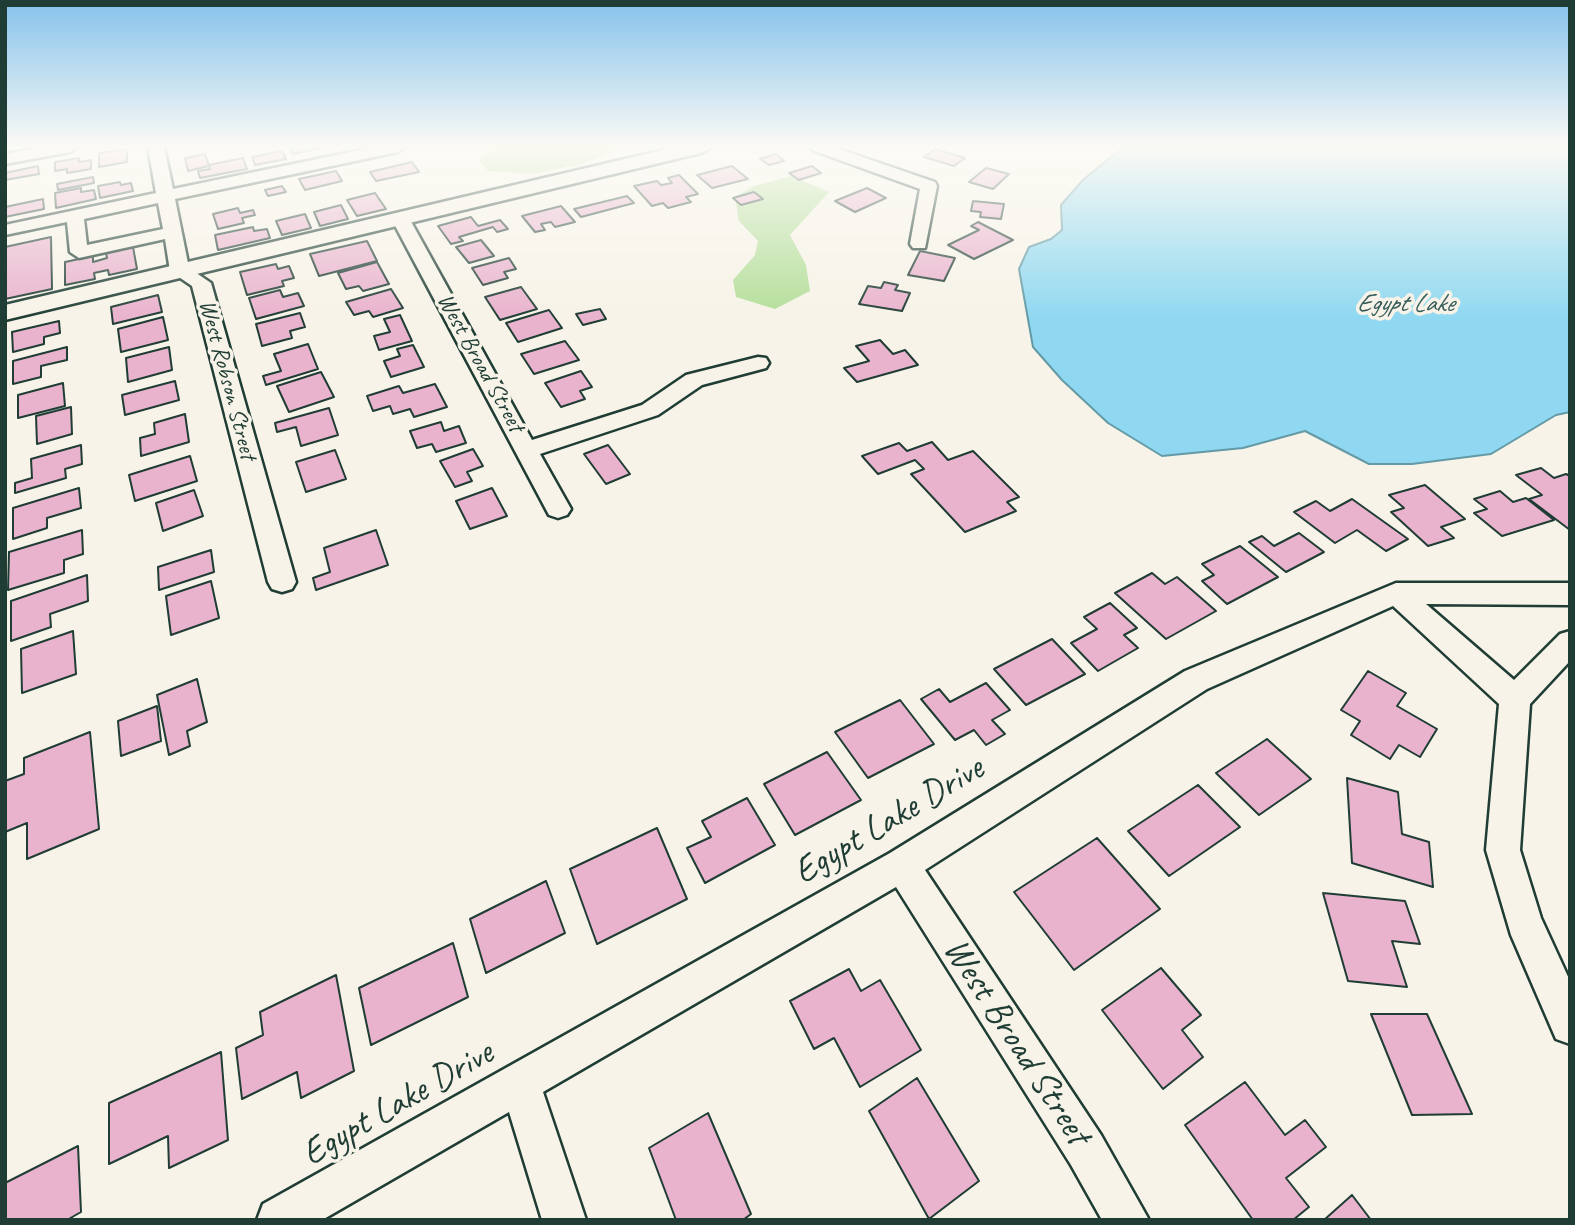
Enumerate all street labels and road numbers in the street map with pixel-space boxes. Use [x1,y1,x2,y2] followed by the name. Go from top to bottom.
[430,289,530,437] street label: West Broad Street
[192,297,262,463] street label: West Robson Street
[786,747,992,895] street label: Egypt Lake Drive
[933,930,1099,1154] street label: West Broad Street
[295,1031,501,1177] street label: Egypt Lake Drive

